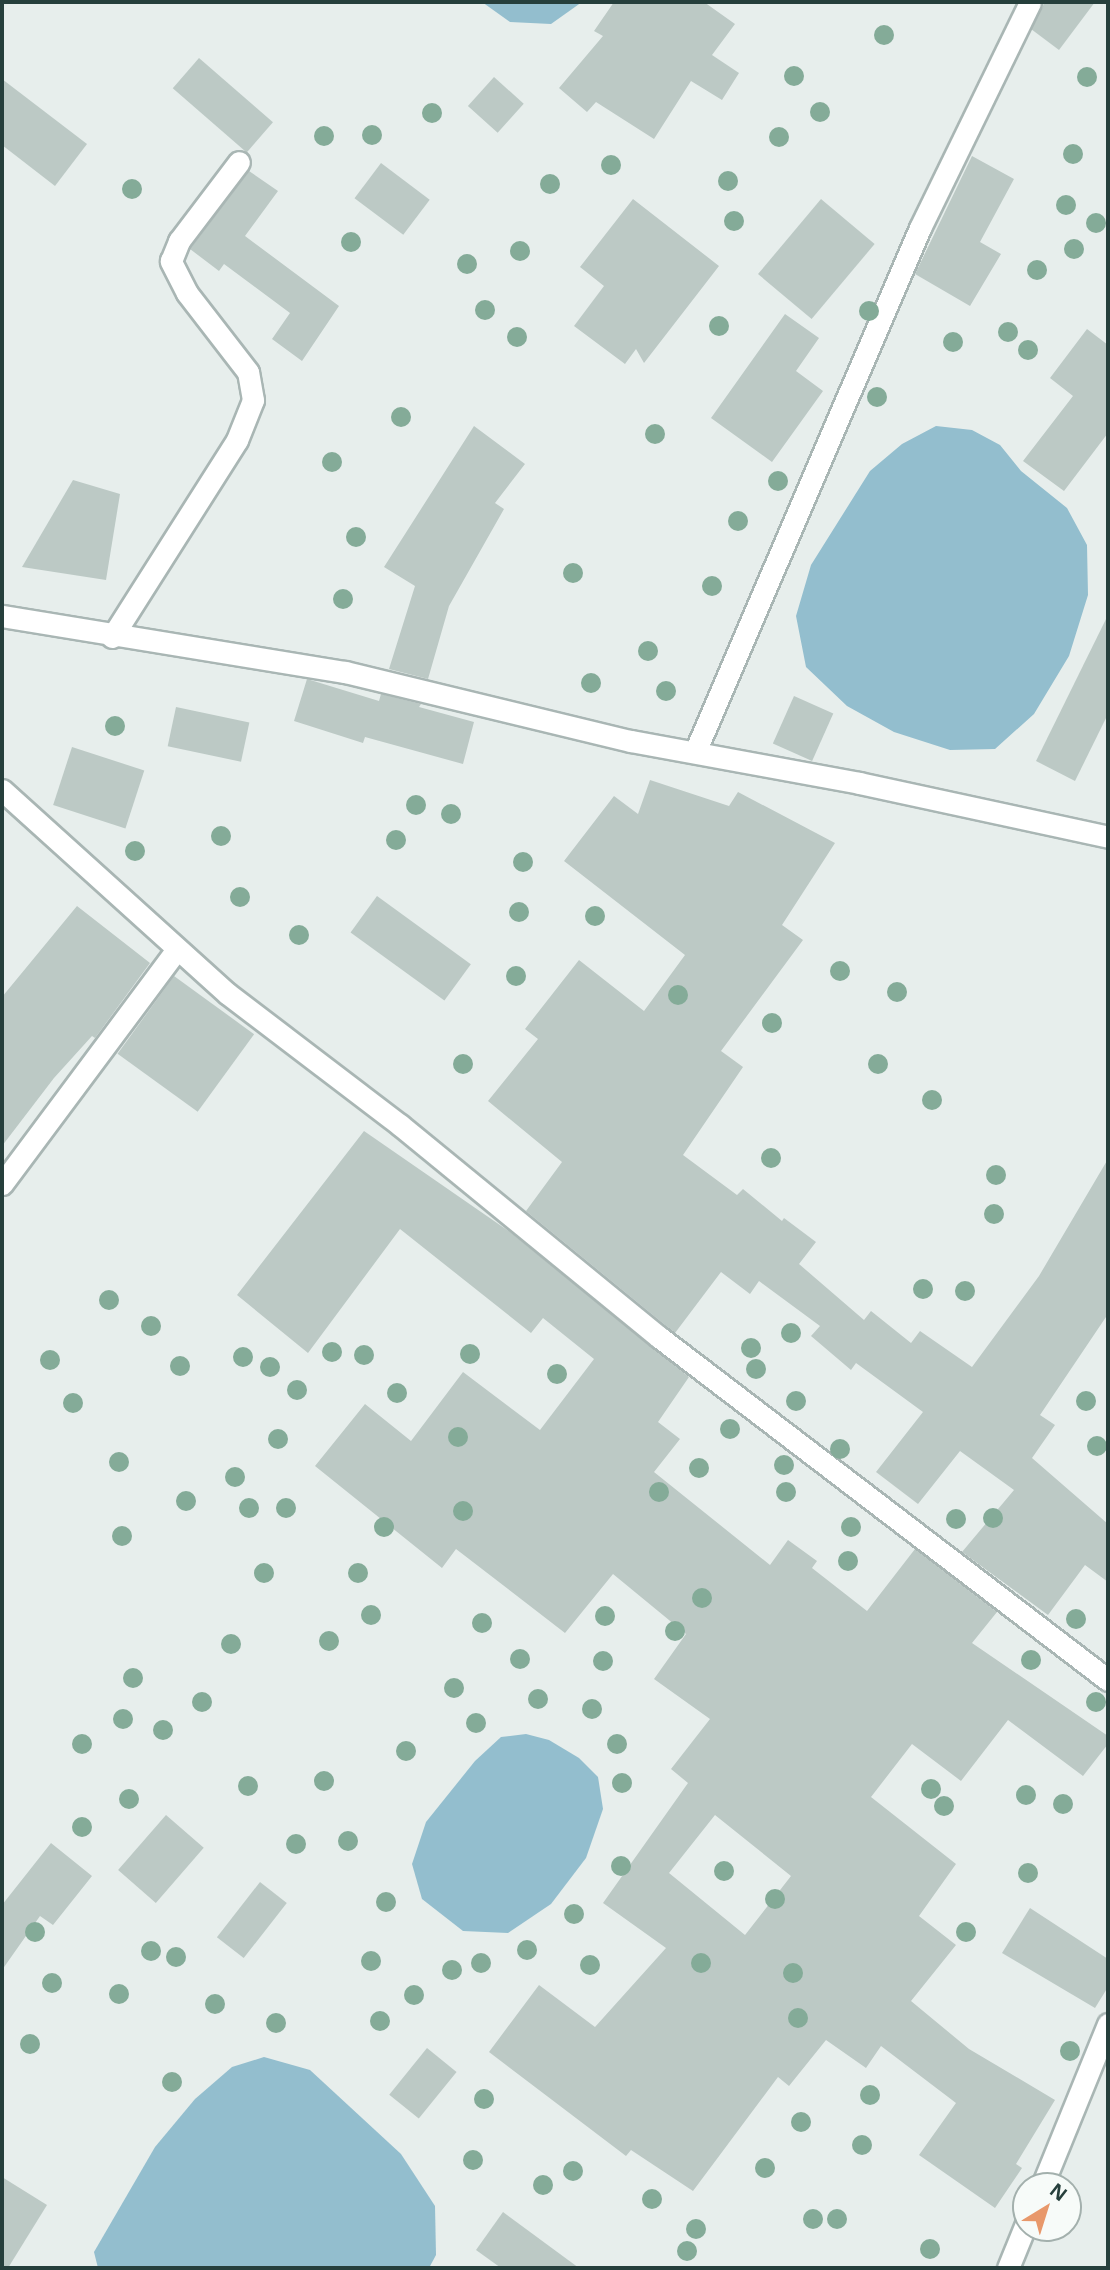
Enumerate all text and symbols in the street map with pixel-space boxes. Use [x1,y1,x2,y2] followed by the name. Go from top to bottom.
[1012,2172,1082,2242] north arrow
[1045,2177,1073,2207] text: N

